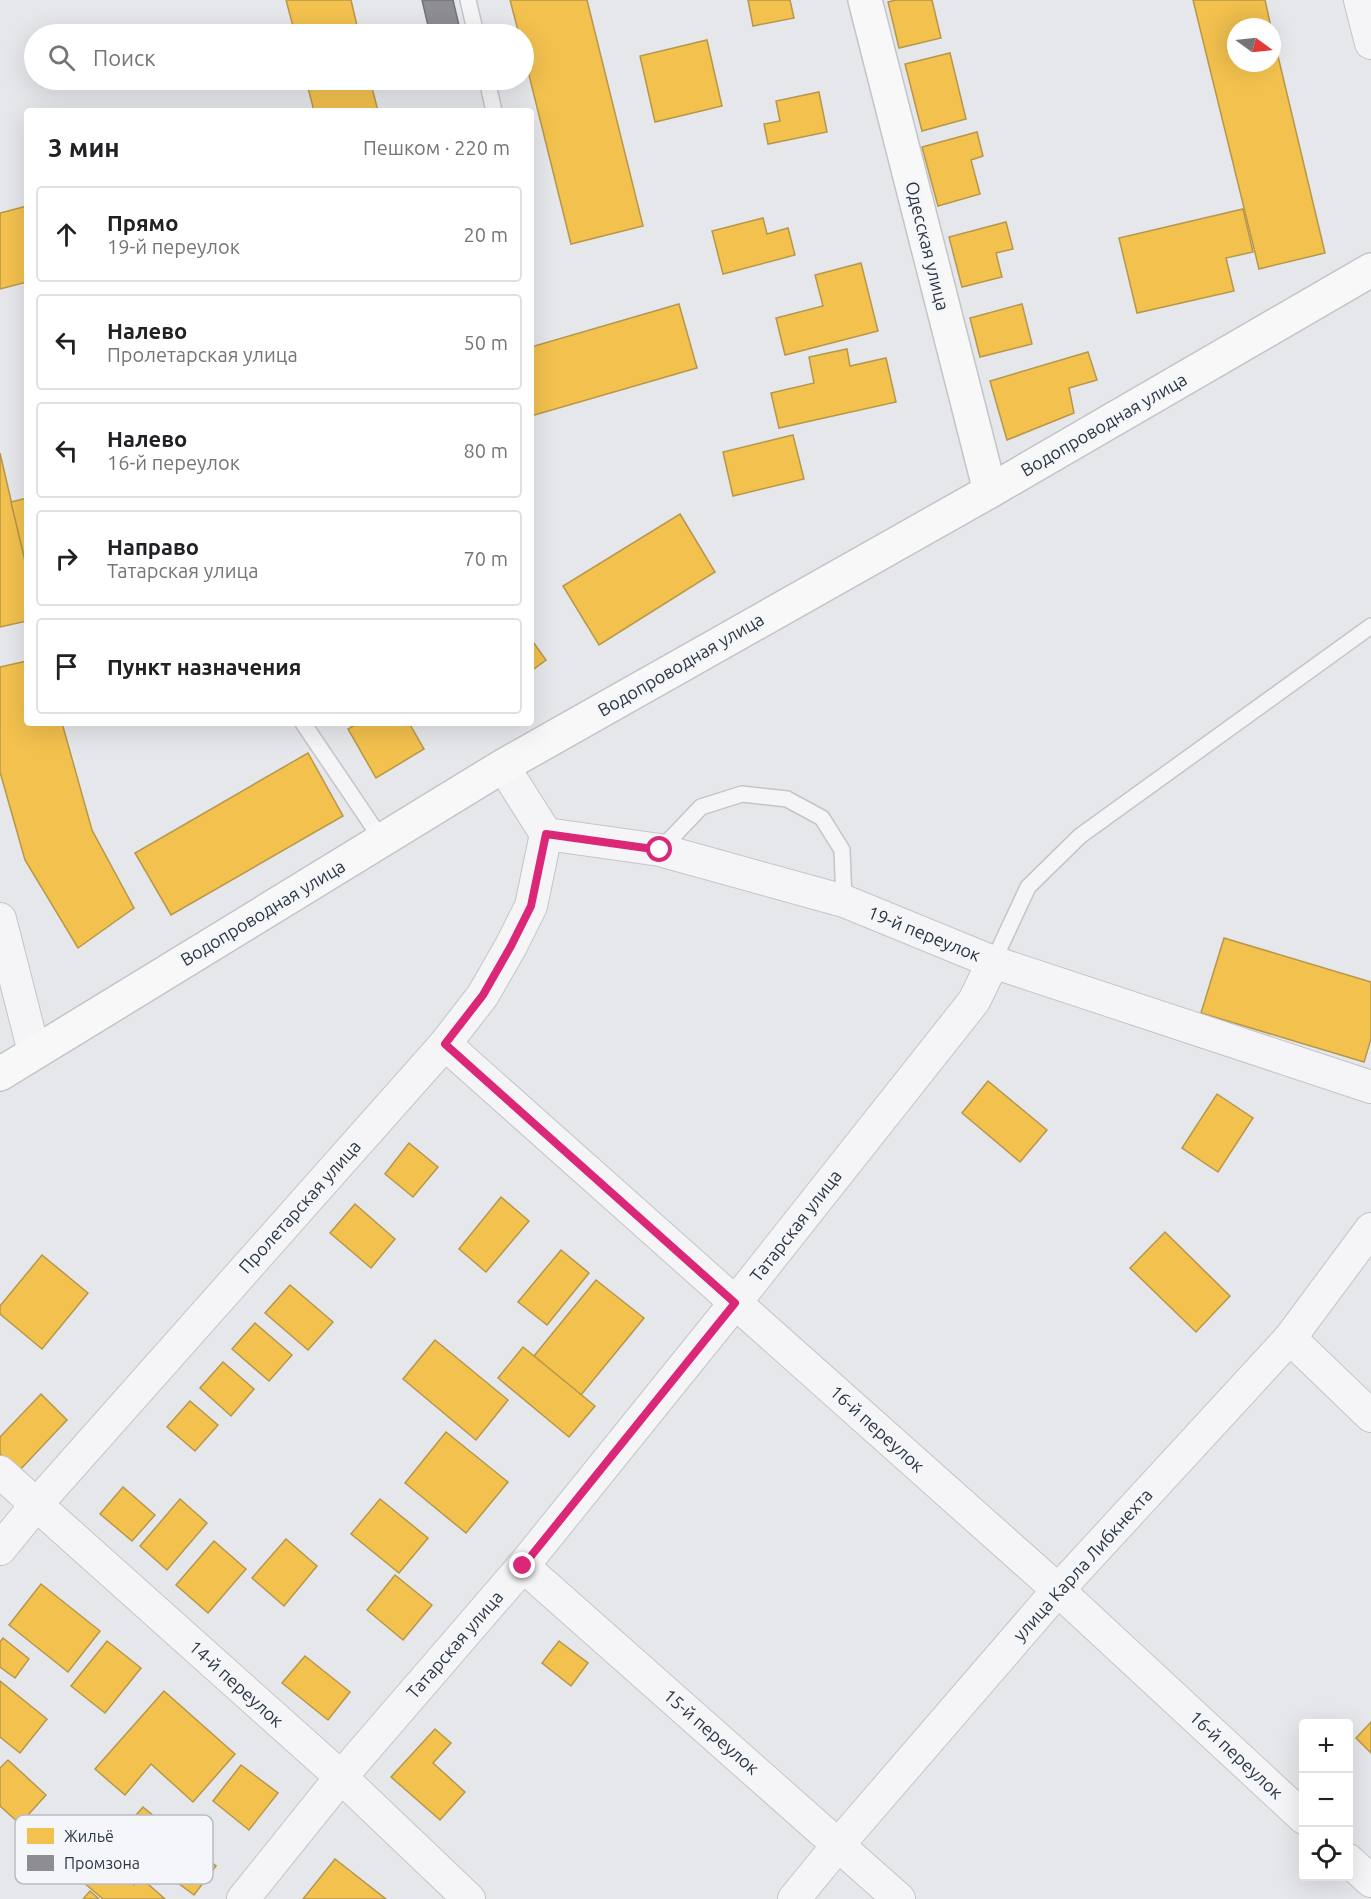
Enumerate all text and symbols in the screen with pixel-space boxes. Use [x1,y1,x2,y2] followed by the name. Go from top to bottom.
[1227,18,1281,72] north arrow
[24,24,534,90] search box
[45,41,78,74] icon: search
[93,45,156,70] text: Поиск
[48,133,120,162] text: 3 мин
[363,136,510,159] text: Пешком · 220 m
[902,179,954,312] street label: Одесская улица
[107,210,178,235] text: Прямо
[50,218,83,251] icon: ahead
[464,223,508,246] text: 20 m
[107,235,240,258] text: 19-й переулок
[107,318,187,343] text: Налево
[50,326,83,359] icon: left
[464,331,508,354] text: 50 m
[107,343,298,366] text: Пролетарская улица
[1017,368,1190,480] street label: Водопроводная улица
[107,426,187,451] text: Налево
[50,434,83,467] icon: left
[464,439,508,462] text: 80 m
[107,451,240,474] text: 16-й переулок
[107,534,199,559] text: Направо
[50,542,83,575] icon: right
[464,547,508,570] text: 70 m
[107,559,258,582] text: Татарская улица
[594,608,767,720] street label: Водопроводная улица
[50,650,83,683] icon: arrive
[107,654,301,679] text: Пункт назначения
[646,836,672,862] route start
[177,855,348,969] street label: Водопроводная улица
[865,901,984,965] street label: 19-й переулок
[234,1136,364,1277] street label: Пролетарская улица
[745,1166,845,1285] street label: Татарская улица
[826,1381,929,1476] street label: 16-й переулок
[1009,1484,1156,1644] street label: улица Карла Либкнехта
[509,1552,535,1578] route end
[402,1586,506,1702] street label: Татарская улица
[185,1636,288,1731] street label: 14-й переулок
[660,1684,763,1778] street label: 15-й переулок
[1186,1706,1287,1802] street label: 16-й переулок
[1299,1719,1353,1881] map controls
[1299,1719,1353,1773] button: +
[1299,1773,1353,1827] button: −
[15,1815,213,1884] legend
[64,1827,114,1845] text: Жильё
[1299,1827,1353,1881] button: locate
[64,1854,140,1872] text: Промзона

